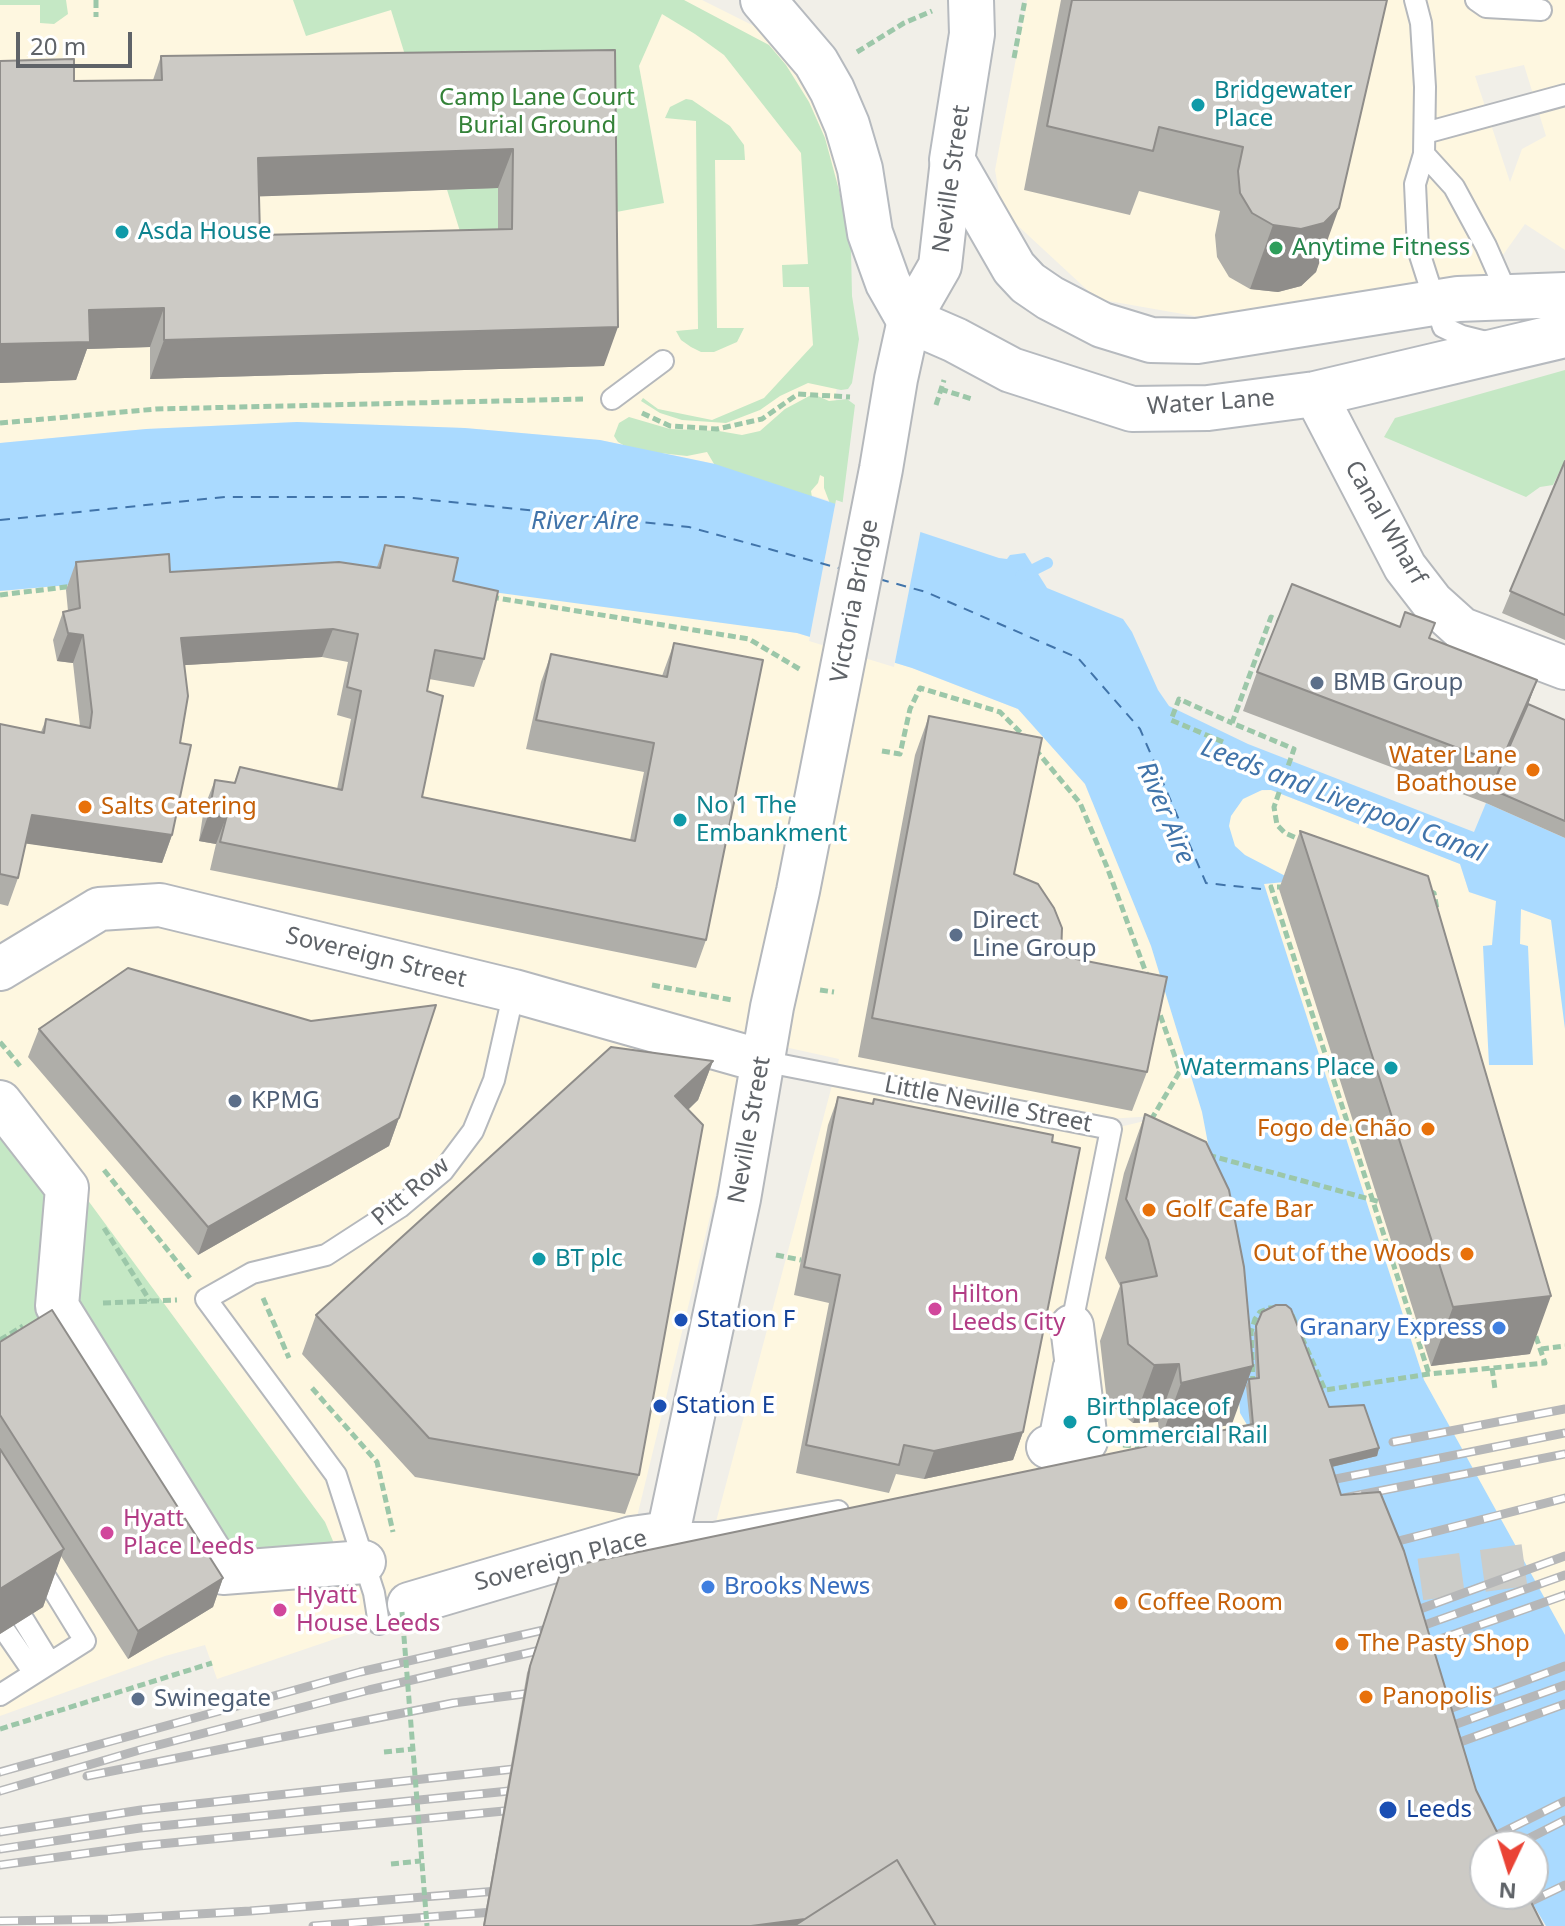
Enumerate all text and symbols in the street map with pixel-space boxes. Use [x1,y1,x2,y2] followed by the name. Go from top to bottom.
[20,16,136,66] scale bar
[30,29,86,62] text: 20 m
[1214,77,1353,133] place label: Bridgewater Place
[439,84,635,140] park label: Camp Lane Court Burial Ground
[1189,96,1207,114] marker: Bridgewater Place
[927,103,977,255] street label: Neville Street
[138,218,271,246] place label: Asda House
[113,223,131,241] marker: Asda House
[1292,234,1470,262] place label: Anytime Fitness
[1267,239,1285,257] marker: Anytime Fitness
[1146,384,1276,422] street label: Water Lane
[1338,456,1432,590] street label: Canal Wharf
[531,506,639,538] water label: River Aire
[825,517,885,685] street label: Victoria Bridge
[1333,669,1463,697] place label: BMB Group
[1308,674,1326,692] marker: BMB Group
[1196,732,1490,870] water label: Leeds and Liverpool Canal
[1389,742,1517,798] place label: Water Lane Boathouse
[1130,757,1200,869] water label: River Aire
[1524,761,1542,779] marker: Water Lane Boathouse
[696,792,847,848] place label: No 1 The Embankment
[101,793,257,821] place label: Salts Catering
[76,798,94,816] marker: Salts Catering
[671,811,689,829] marker: No 1 The Embankment
[972,907,1096,963] place label: Direct Line Group
[283,922,469,994] street label: Sovereign Street
[947,926,965,944] marker: Direct Line Group
[723,1054,777,1206] street label: Neville Street
[1180,1054,1375,1082] place label: Watermans Place
[1382,1059,1400,1077] marker: Watermans Place
[882,1071,1094,1139] street label: Little Neville Street
[251,1087,320,1115] place label: KPMG
[226,1092,244,1110] marker: KPMG
[1257,1115,1412,1143] place label: Fogo de Chão
[1419,1120,1437,1138] marker: Fogo de Chão
[366,1151,456,1233] street label: Pitt Row
[1165,1196,1313,1224] place label: Golf Cafe Bar
[1140,1201,1158,1219] marker: Golf Cafe Bar
[1253,1240,1451,1268] place label: Out of the Woods
[555,1245,623,1273] place label: BT plc
[1458,1245,1476,1263] marker: Out of the Woods
[530,1250,548,1268] marker: BT plc
[951,1281,1065,1337] place label: Hilton Leeds City
[926,1300,944,1318] marker: Hilton Leeds City
[697,1306,795,1334] place label: Station F
[672,1311,690,1329] marker: Station F
[1299,1314,1483,1342] place label: Granary Express
[1490,1319,1508,1337] marker: Granary Express
[676,1392,775,1420] place label: Station E
[1086,1394,1268,1450] place label: Birthplace of Commercial Rail
[651,1397,669,1415] marker: Station E
[1061,1413,1079,1431] marker: Birthplace of Commercial Rail
[123,1505,254,1561] place label: Hyatt Place Leeds
[98,1524,116,1542] marker: Hyatt Place Leeds
[472,1524,650,1598] street label: Sovereign Place
[724,1573,870,1601] place label: Brooks News
[699,1578,717,1596] marker: Brooks News
[296,1582,440,1638] place label: Hyatt House Leeds
[1137,1589,1283,1617] place label: Coffee Room
[1112,1594,1130,1612] marker: Coffee Room
[271,1601,289,1619] marker: Hyatt House Leeds
[1358,1630,1530,1658] place label: The Pasty Shop
[1333,1635,1351,1653] marker: The Pasty Shop
[1382,1683,1492,1711] place label: Panopolis
[154,1685,271,1713] place label: Swinegate
[1357,1688,1375,1706] marker: Panopolis
[129,1690,147,1708] marker: Swinegate
[1406,1796,1472,1824] place label: Leeds
[1377,1799,1399,1821] marker: Leeds
[1469,1830,1549,1910] north arrow
[1498,1876,1517,1908] text: N

